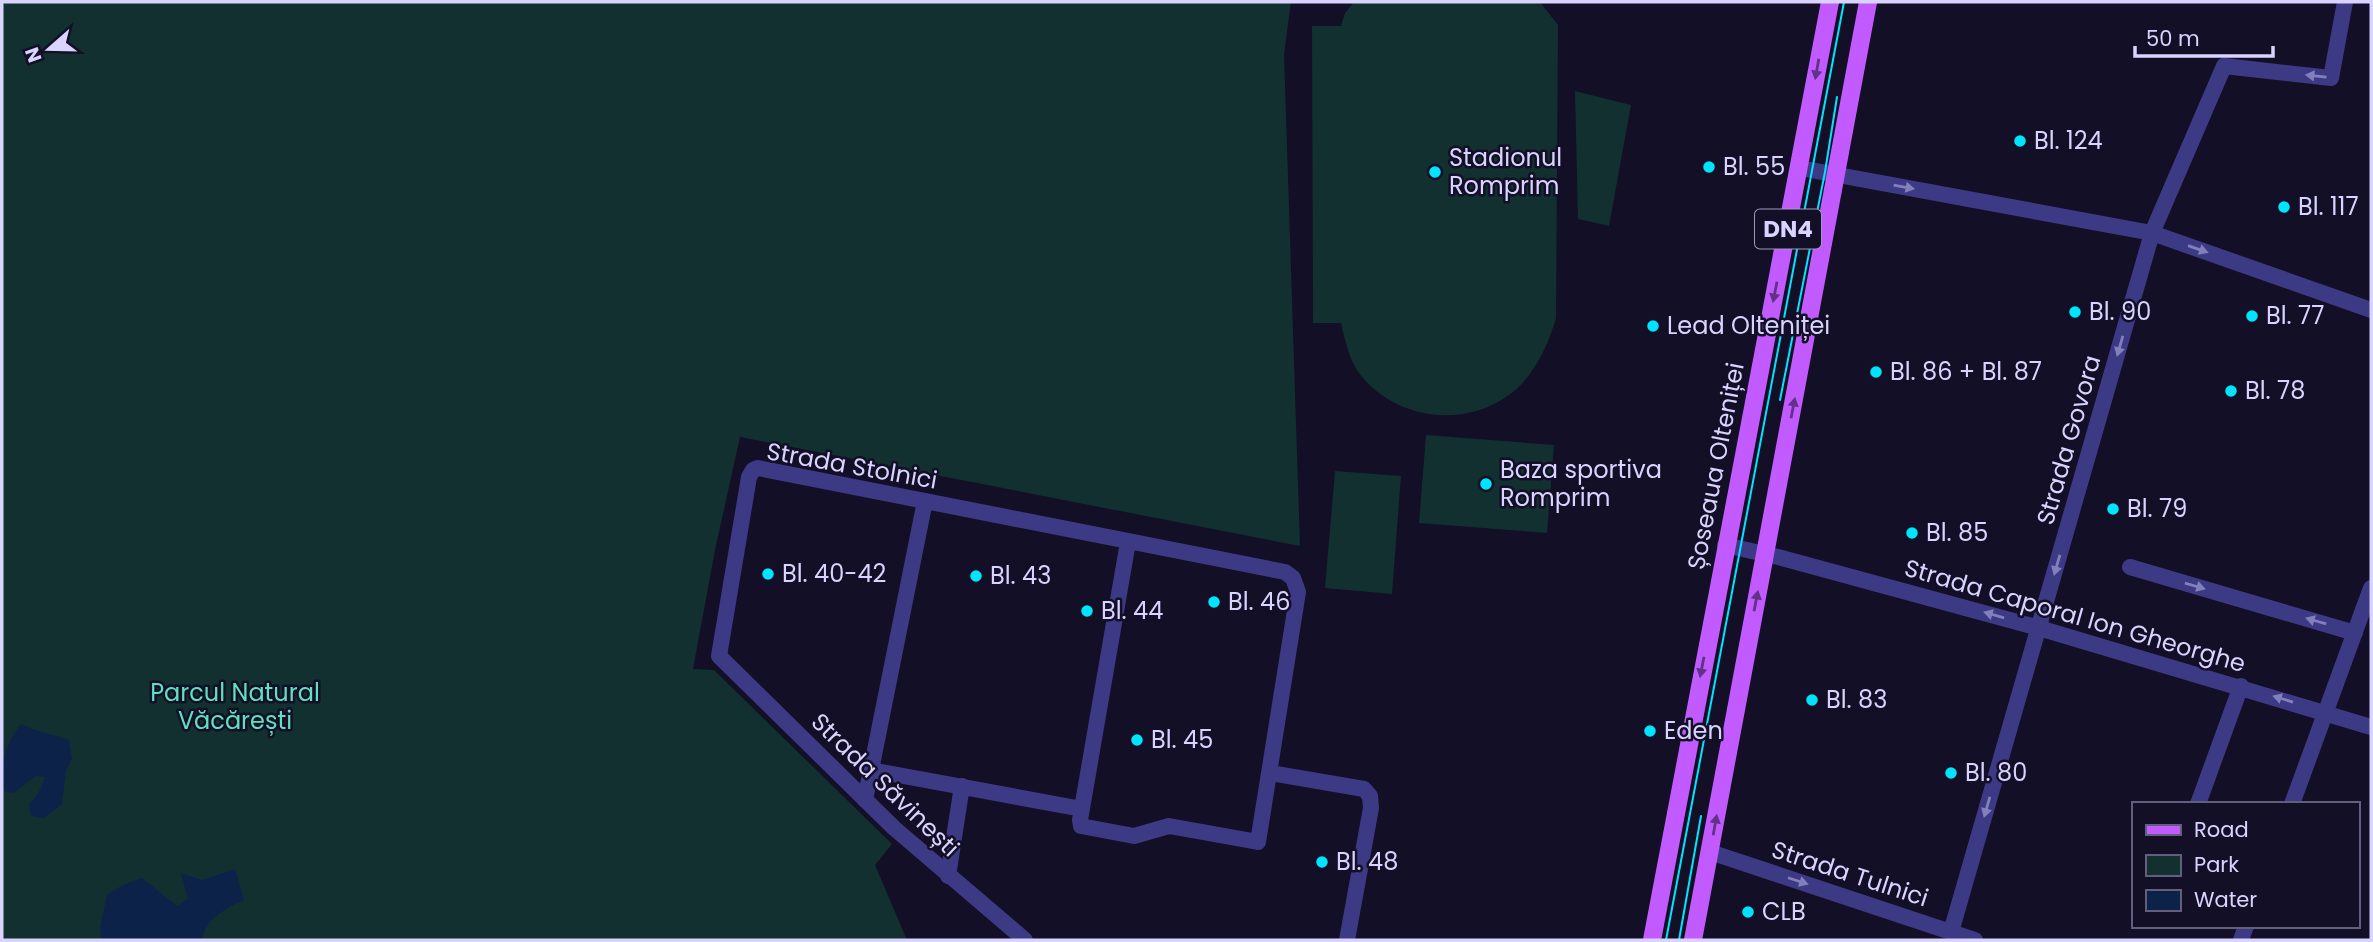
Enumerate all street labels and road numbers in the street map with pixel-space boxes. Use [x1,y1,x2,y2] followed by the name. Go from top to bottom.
[1755,210,1821,248] road number: DN4
[2029,351,2108,528] street label: Strada Govora
[1679,360,1752,572] street label: Șoseaua Olteniței
[764,434,940,497] street label: Strada Stolnici
[1901,551,2250,680] street label: Strada Caporal Ion Gheorghe
[804,705,967,864] street label: Strada Săvinești
[1768,833,1933,914] street label: Strada Tulnici

